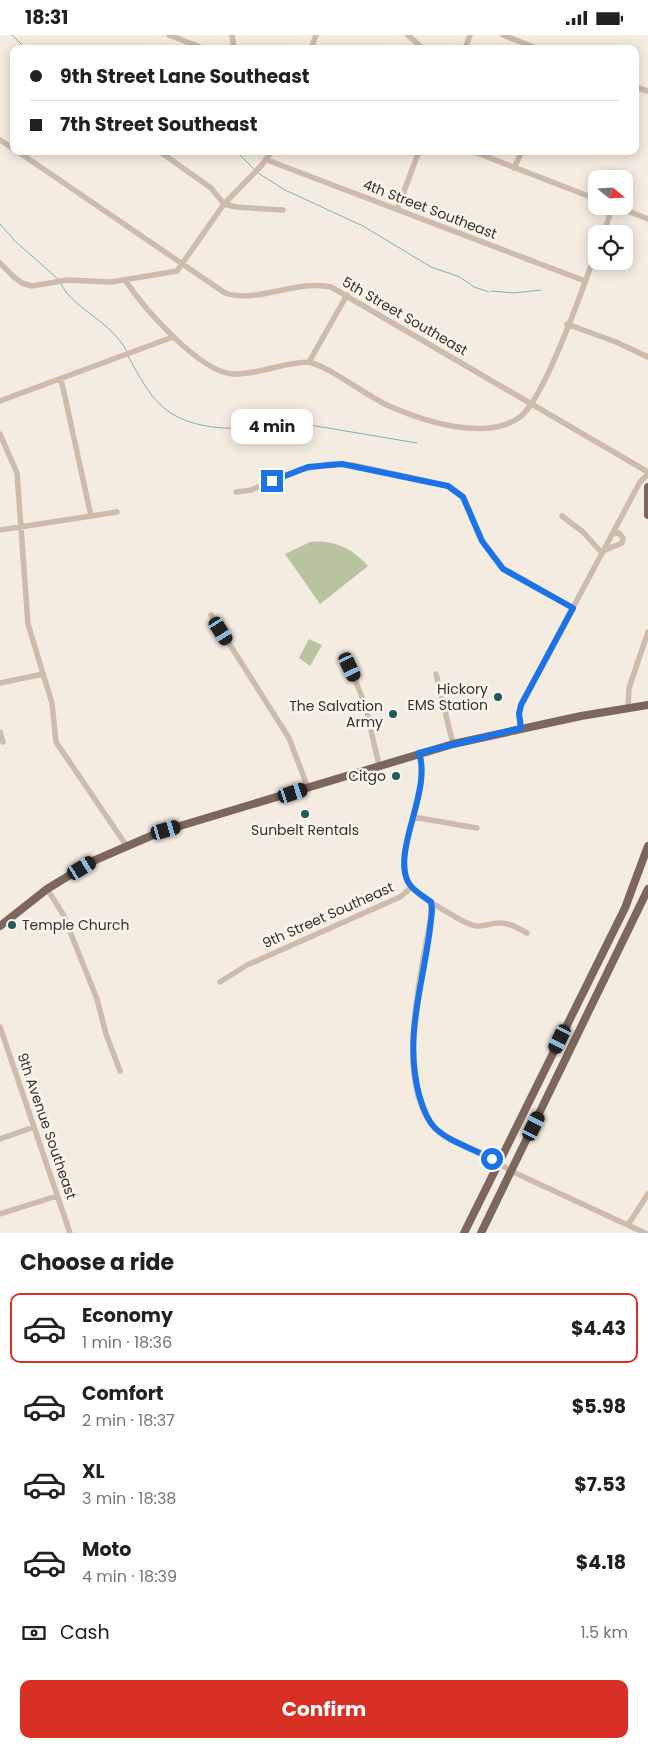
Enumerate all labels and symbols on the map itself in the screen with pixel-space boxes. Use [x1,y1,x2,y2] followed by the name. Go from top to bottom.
[588,170,632,215] north arrow
[360,174,500,244] street label: 4th Street Southeast
[338,272,472,360] street label: 5th Street Southeast
[231,409,313,443] callout: 4 min
[261,470,283,492] route end
[206,614,235,648] car
[336,650,363,684] car
[408,679,488,715] place label: Hickory EMS Station
[492,691,504,703] marker: Hickory EMS Station
[289,696,383,732] place label: The Salvation Army
[387,708,399,720] marker: The Salvation Army
[348,766,386,786] place label: Citgo
[390,770,402,782] marker: Citgo
[276,781,309,805] car
[299,808,311,820] marker: Sunbelt Rentals
[149,819,182,841] car
[251,820,359,840] place label: Sunbelt Rentals
[65,854,98,882] car
[259,877,397,953] street label: 9th Street Southeast
[22,915,129,935] place label: Temple Church
[6,919,18,931] marker: Temple Church
[546,1022,573,1056] car
[13,1050,81,1202] street label: 9th Avenue Southeast
[520,1109,547,1143] car
[481,1148,503,1170] route start

